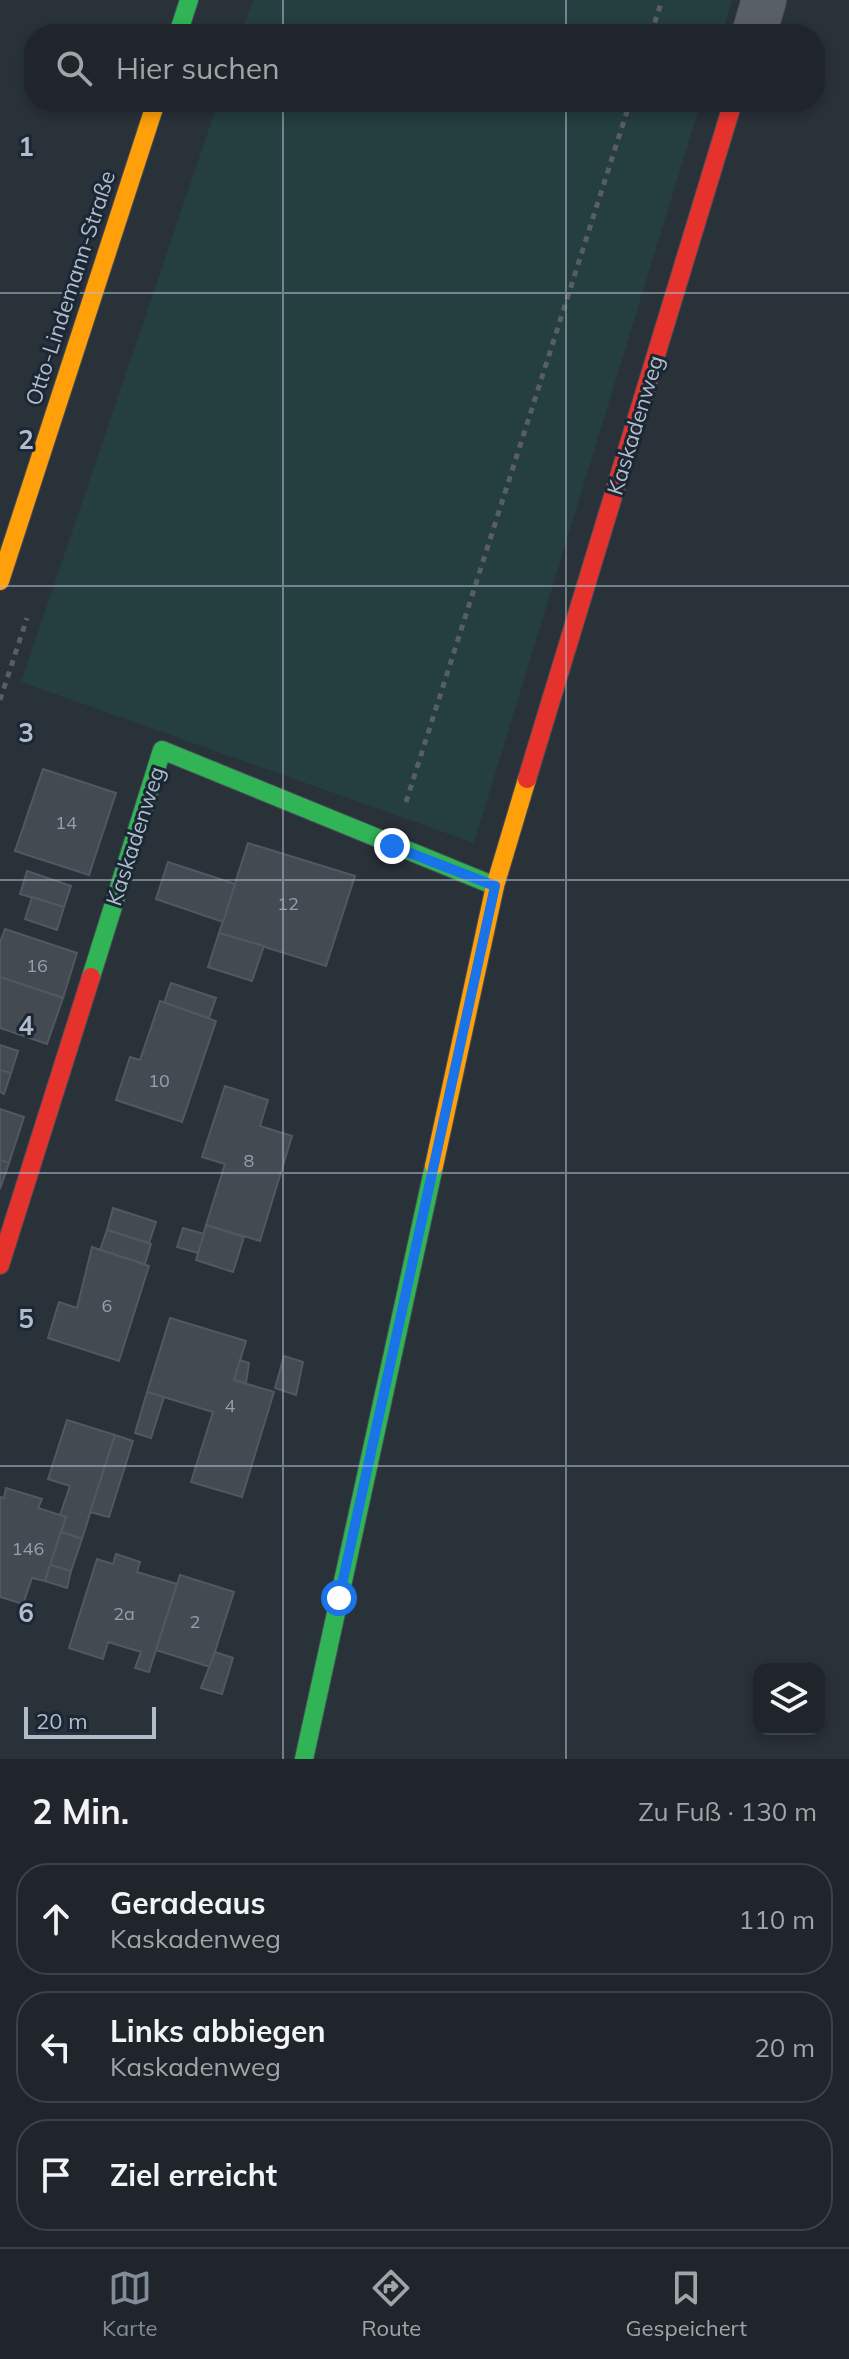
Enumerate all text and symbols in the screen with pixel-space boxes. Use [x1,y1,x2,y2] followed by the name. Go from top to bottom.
[24,24,825,112] search box
[52,46,96,90] icon: search
[116,49,280,87] text: Hier suchen
[18,130,34,163] text: 1
[19,167,121,409] street label: Otto-Lindemann-Straße
[600,352,670,498] street label: Kaskadenweg
[18,423,34,456] text: 2
[18,716,34,749] text: 3
[99,763,171,909] street label: Kaskadenweg
[55,811,77,834] house number: 14
[374,828,410,864] route end
[277,892,299,915] house number: 12
[26,954,48,977] house number: 16
[18,1009,34,1042] text: 4
[148,1069,170,1092] house number: 10
[244,1149,254,1172] house number: 8
[102,1294,112,1317] house number: 6
[18,1302,34,1335] text: 5
[225,1394,236,1417] house number: 4
[12,1537,44,1560] house number: 146
[321,1580,357,1616] route start
[18,1596,34,1629] text: 6
[113,1602,135,1625] house number: 2a
[190,1610,200,1633] house number: 2
[753,1663,825,1735] map controls
[753,1663,825,1735] button: layers
[24,1703,156,1739] scale bar
[36,1707,87,1735] text: 20 m
[32,1790,129,1833] text: 2 Min.
[638,1795,817,1828] text: Zu Fuß · 130 m
[110,1884,265,1922] text: Geradeaus
[34,1897,78,1941] icon: ahead
[739,1903,815,1936] text: 110 m
[110,1922,281,1955] text: Kaskadenweg
[110,2012,326,2050] text: Links abbiegen
[34,2025,78,2069] icon: left
[754,2031,815,2064] text: 20 m
[110,2050,281,2083] text: Kaskadenweg
[34,2153,78,2197] icon: arrive
[110,2156,277,2194] text: Ziel erreicht
[102,2266,157,2342] tab: Karte
[362,2266,421,2342] tab: Route
[626,2266,747,2342] tab: Gespeichert

